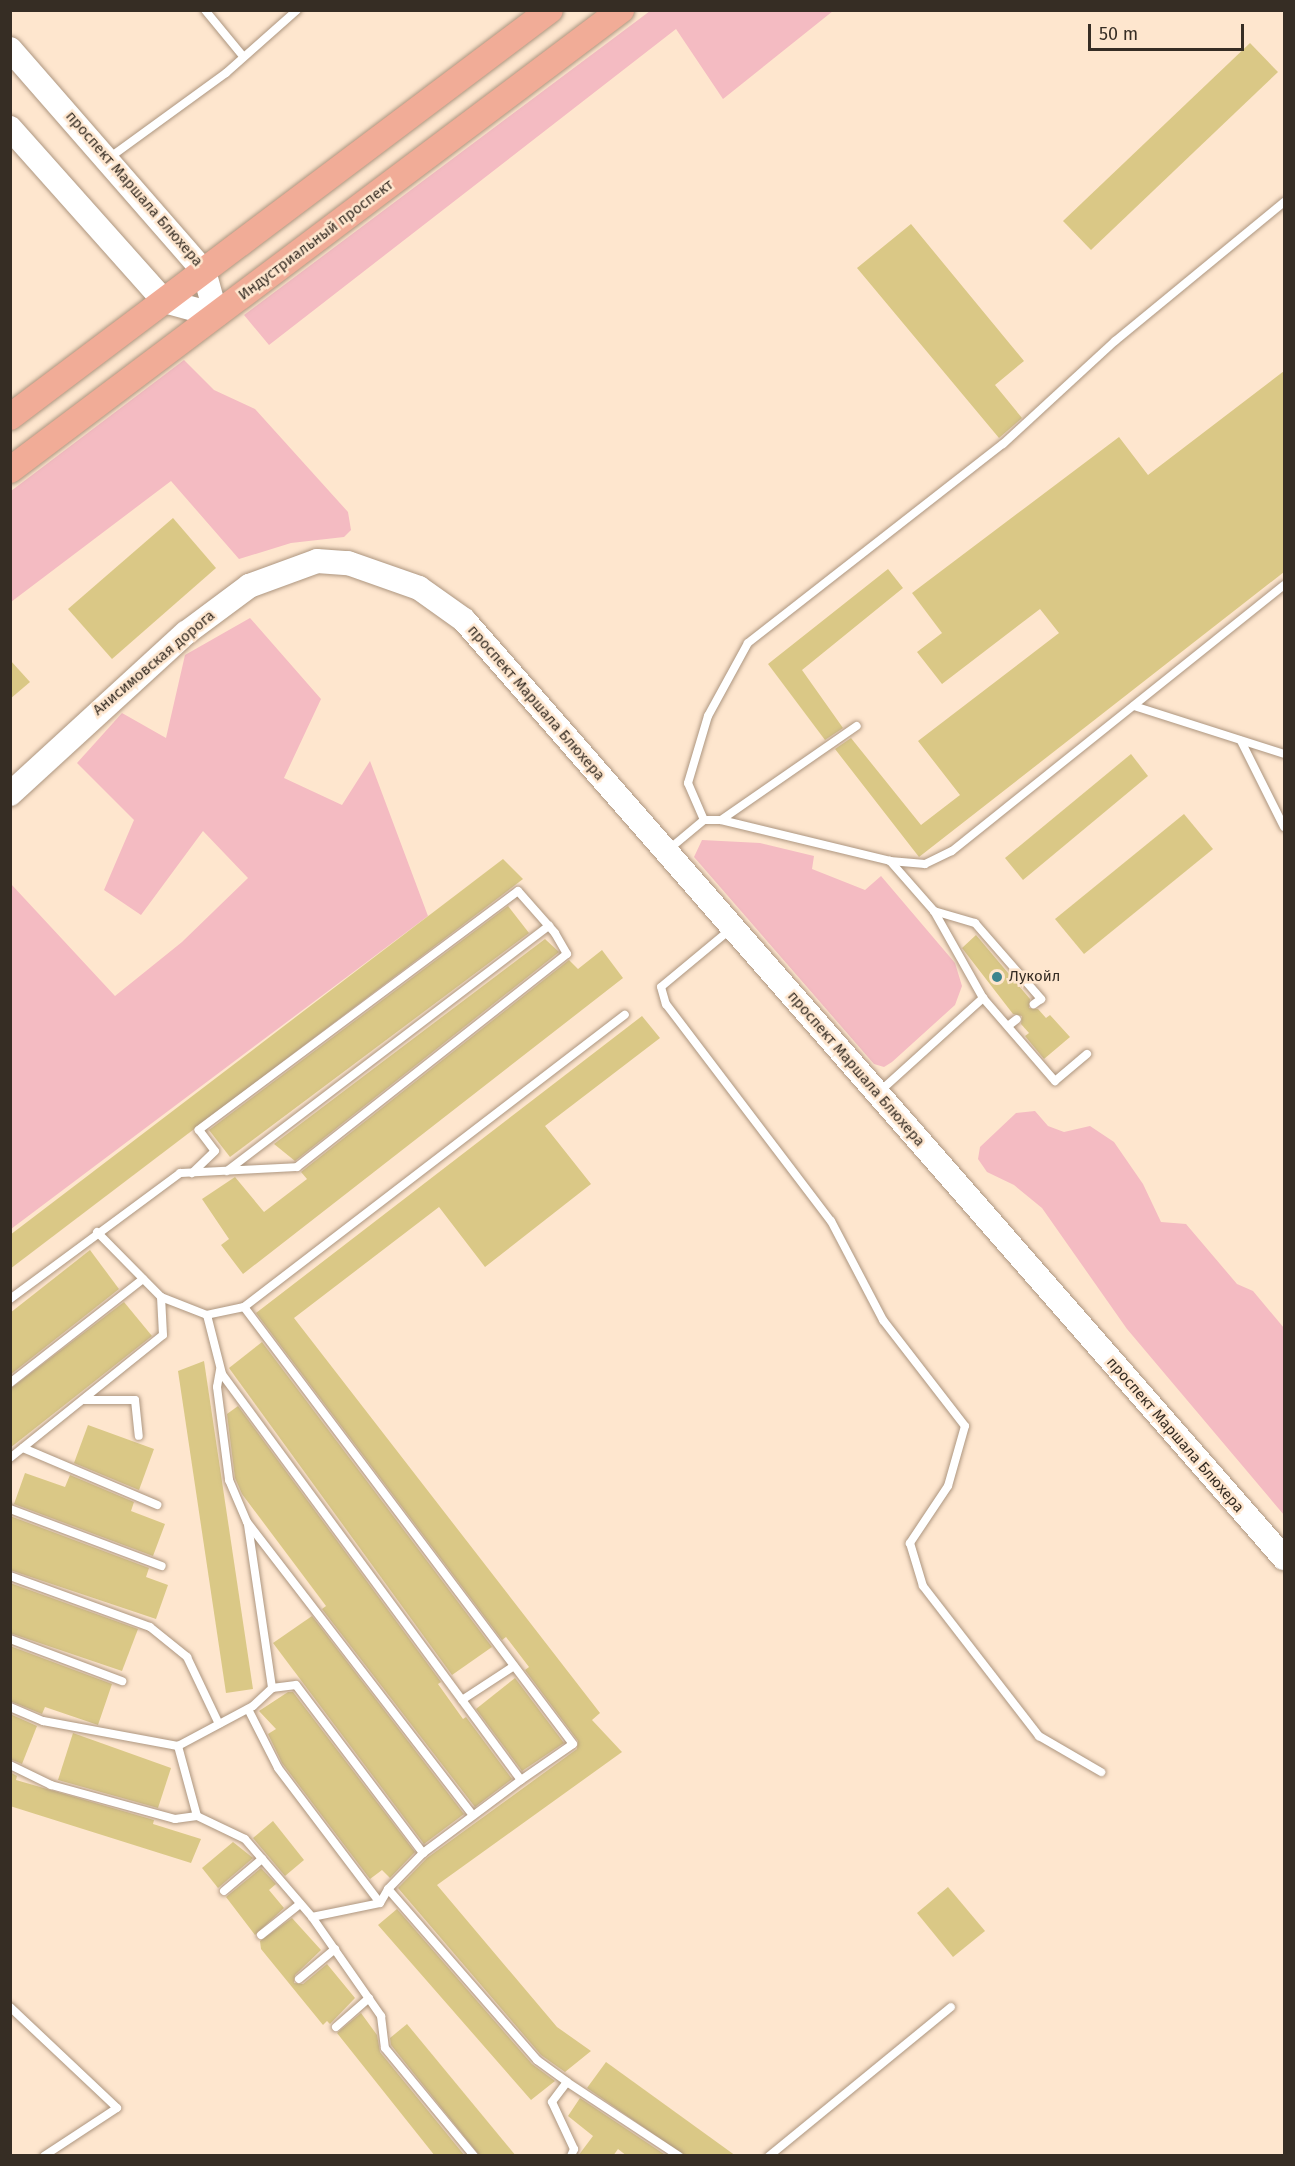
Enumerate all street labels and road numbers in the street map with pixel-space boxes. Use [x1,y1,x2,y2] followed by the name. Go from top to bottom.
[62,108,206,270] street label: проспект Маршала Блюхера
[235,176,397,304] street label: Индустриальный проспект
[89,607,219,719] street label: Анисимовская дорога
[464,622,608,784] street label: проспект Маршала Блюхера
[784,988,928,1150] street label: проспект Маршала Блюхера
[1103,1354,1247,1516] street label: проспект Маршала Блюхера

